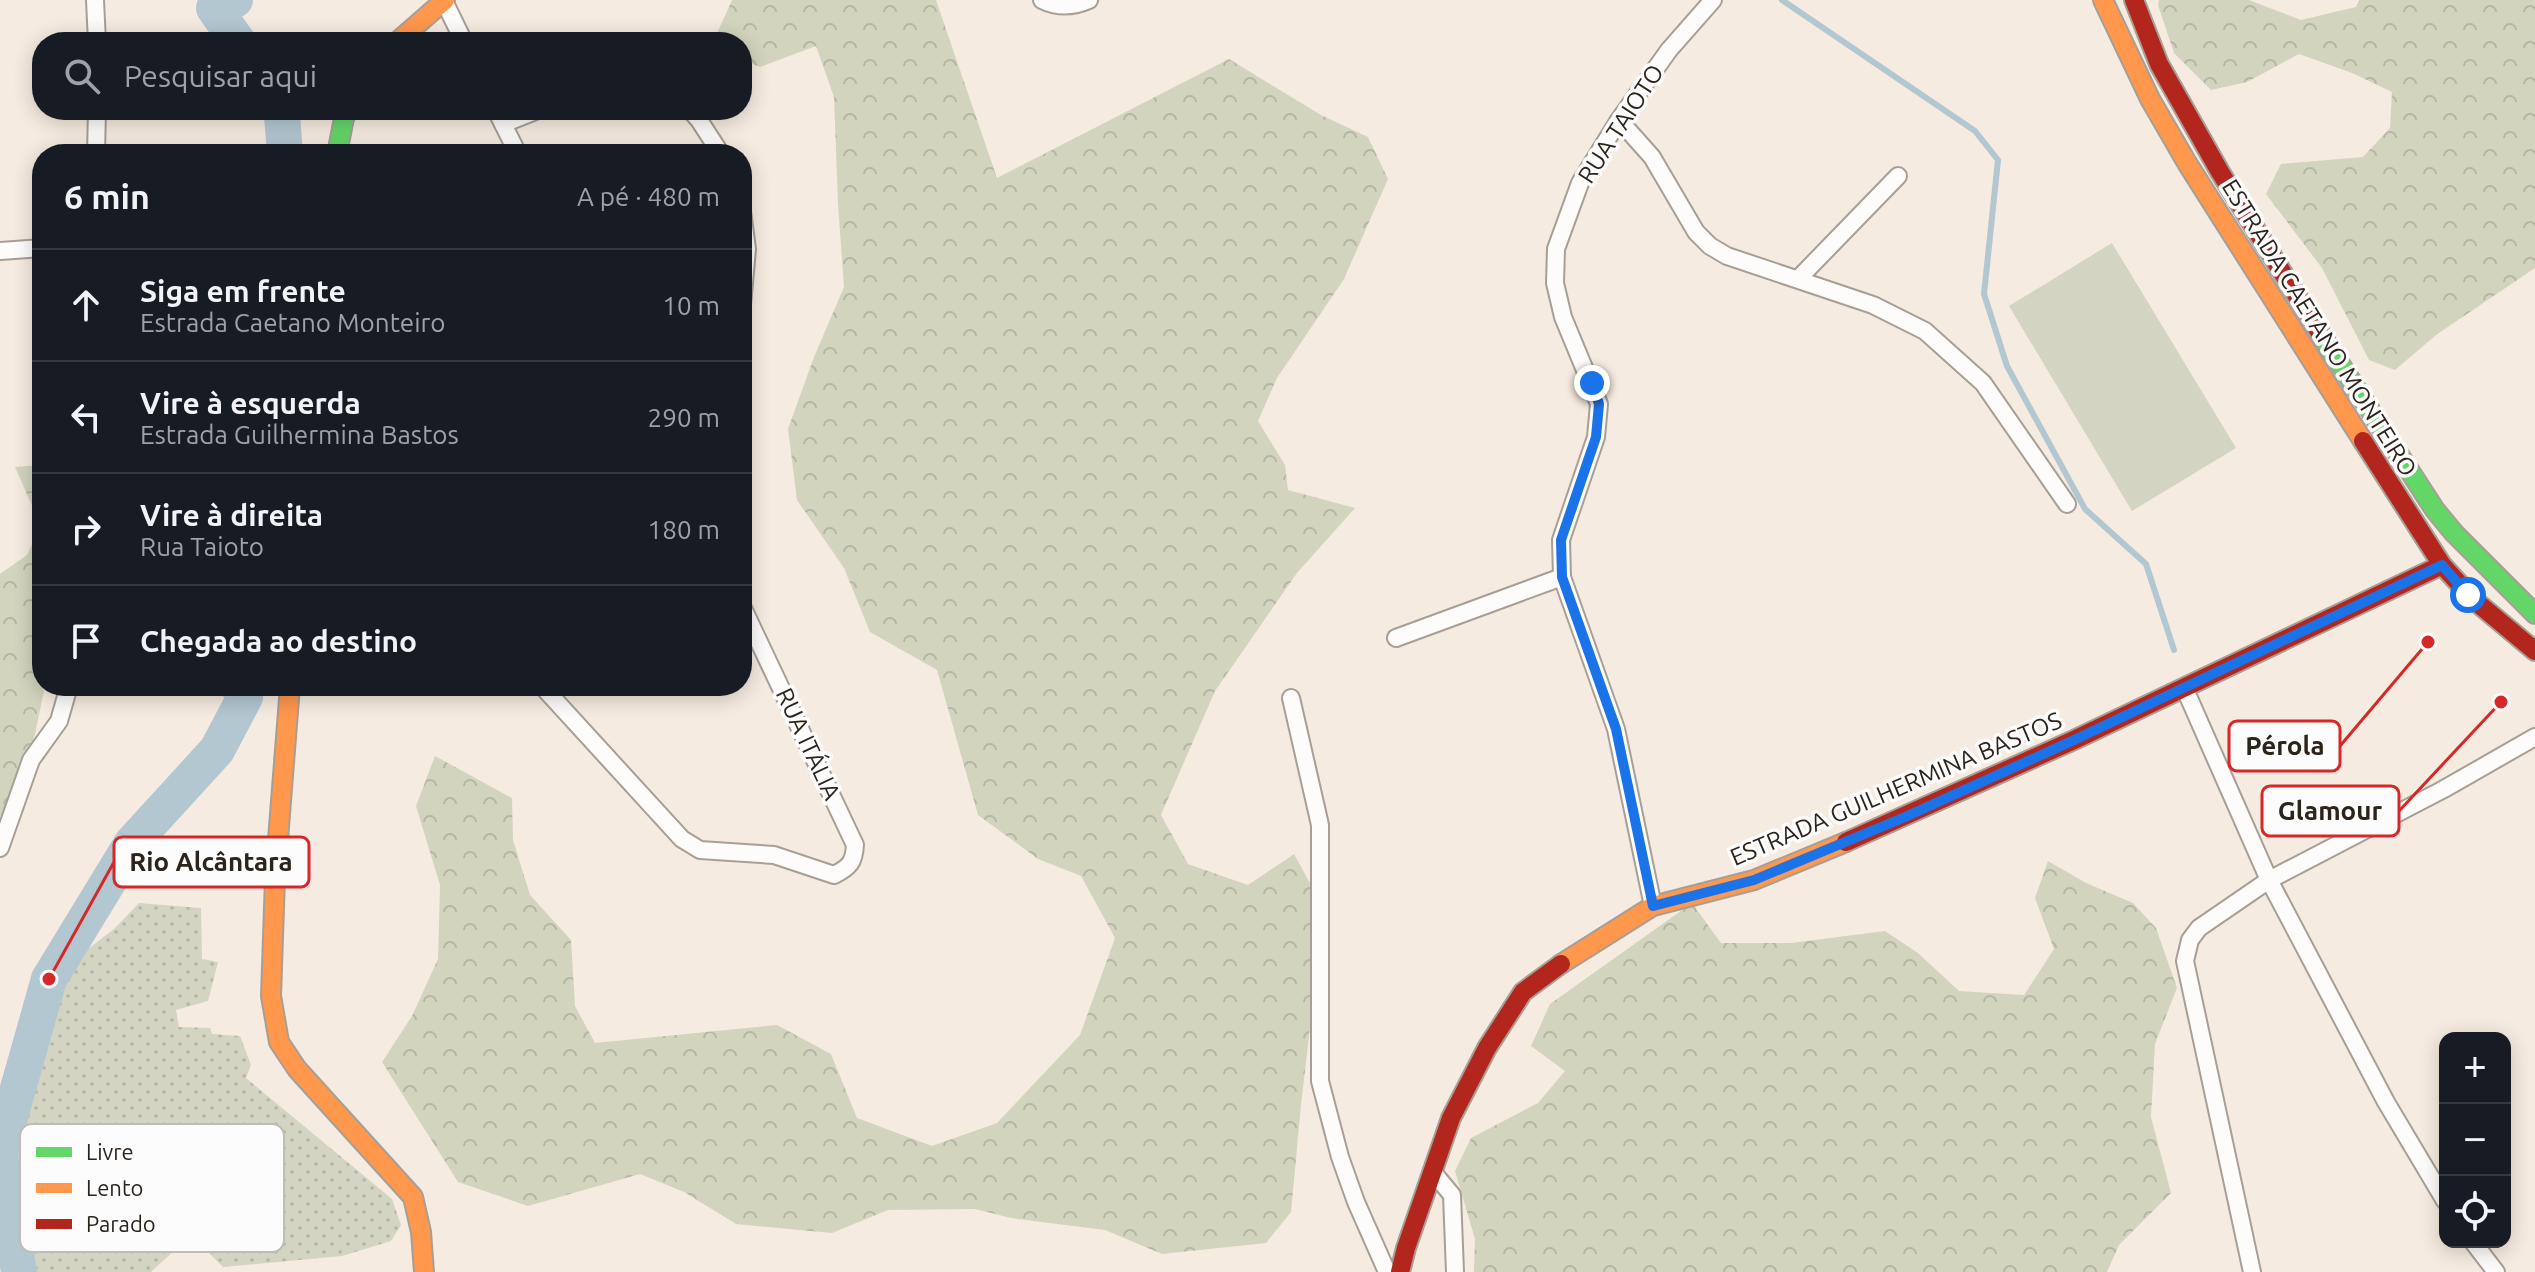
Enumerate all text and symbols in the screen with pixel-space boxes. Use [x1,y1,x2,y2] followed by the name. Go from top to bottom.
[32,32,752,120] search box
[60,54,104,98] icon: search
[124,59,317,93] text: Pesquisar aqui
[1572,59,1669,188] street label: RUA TAIOTO
[2217,174,2422,481] street label: ESTRADA CAETANO MONTEIRO
[64,177,150,215] text: 6 min
[577,182,720,211] text: A pé · 480 m
[140,274,346,308] text: Siga em frente
[64,283,108,327] icon: ahead
[662,291,720,320] text: 10 m
[140,308,446,337] text: Estrada Caetano Monteiro
[1574,365,1610,401] route end
[140,386,361,420] text: Vire à esquerda
[64,395,108,439] icon: left
[648,403,720,432] text: 290 m
[140,420,459,449] text: Estrada Guilhermina Bastos
[140,498,323,532] text: Vire à direita
[64,507,108,551] icon: right
[648,515,720,544] text: 180 m
[140,532,264,561] text: Rua Taioto
[2450,577,2486,613] route start
[64,619,108,663] icon: arrive
[140,624,417,658] text: Chegada ao destino
[771,683,847,804] street label: RUA ITÁLIA
[1726,706,2066,871] street label: ESTRADA GUILHERMINA BASTOS
[2229,721,2340,771] callout: Pérola
[2245,731,2325,760] text: Pérola
[2262,786,2399,836] callout: Glamour
[2278,796,2382,825] text: Glamour
[114,837,309,887] callout: Rio Alcântara
[129,847,293,876] text: Rio Alcântara
[2439,1032,2511,1248] map controls
[2439,1032,2511,1104] button: +
[2439,1104,2511,1176] button: −
[20,1124,284,1252] legend
[86,1139,134,1164] text: Livre
[86,1175,143,1200] text: Lento
[2439,1176,2511,1248] button: locate
[86,1211,156,1236] text: Parado

